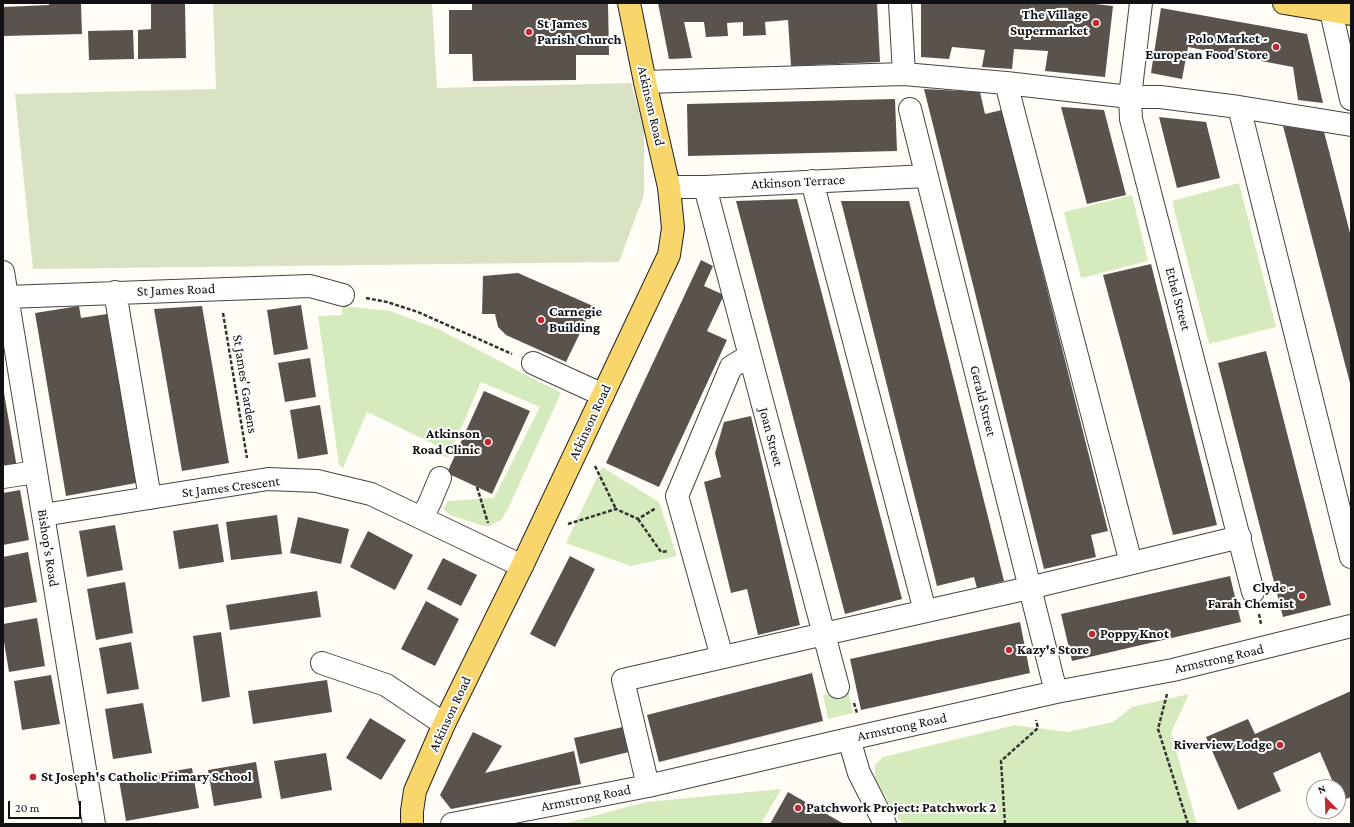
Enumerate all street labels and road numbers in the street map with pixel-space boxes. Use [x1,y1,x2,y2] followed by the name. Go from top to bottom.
[634,65,668,147] street label: Atkinson Road
[751,171,845,193] street label: Atkinson Terrace
[1161,265,1195,333] street label: Ethel Street
[137,280,215,300] street label: St James Road
[229,333,261,435] street label: St James' Gardens
[966,364,1000,438] street label: Gerald Street
[565,382,615,462] street label: Atkinson Road
[755,406,787,468] street label: Joan Street
[181,473,281,501] street label: St James Crescent
[34,508,62,588] street label: Bishop's Road
[1173,641,1265,677] street label: Armstrong Road
[425,674,475,754] street label: Atkinson Road
[856,709,948,745] street label: Armstrong Road
[540,781,632,815] street label: Armstrong Road

